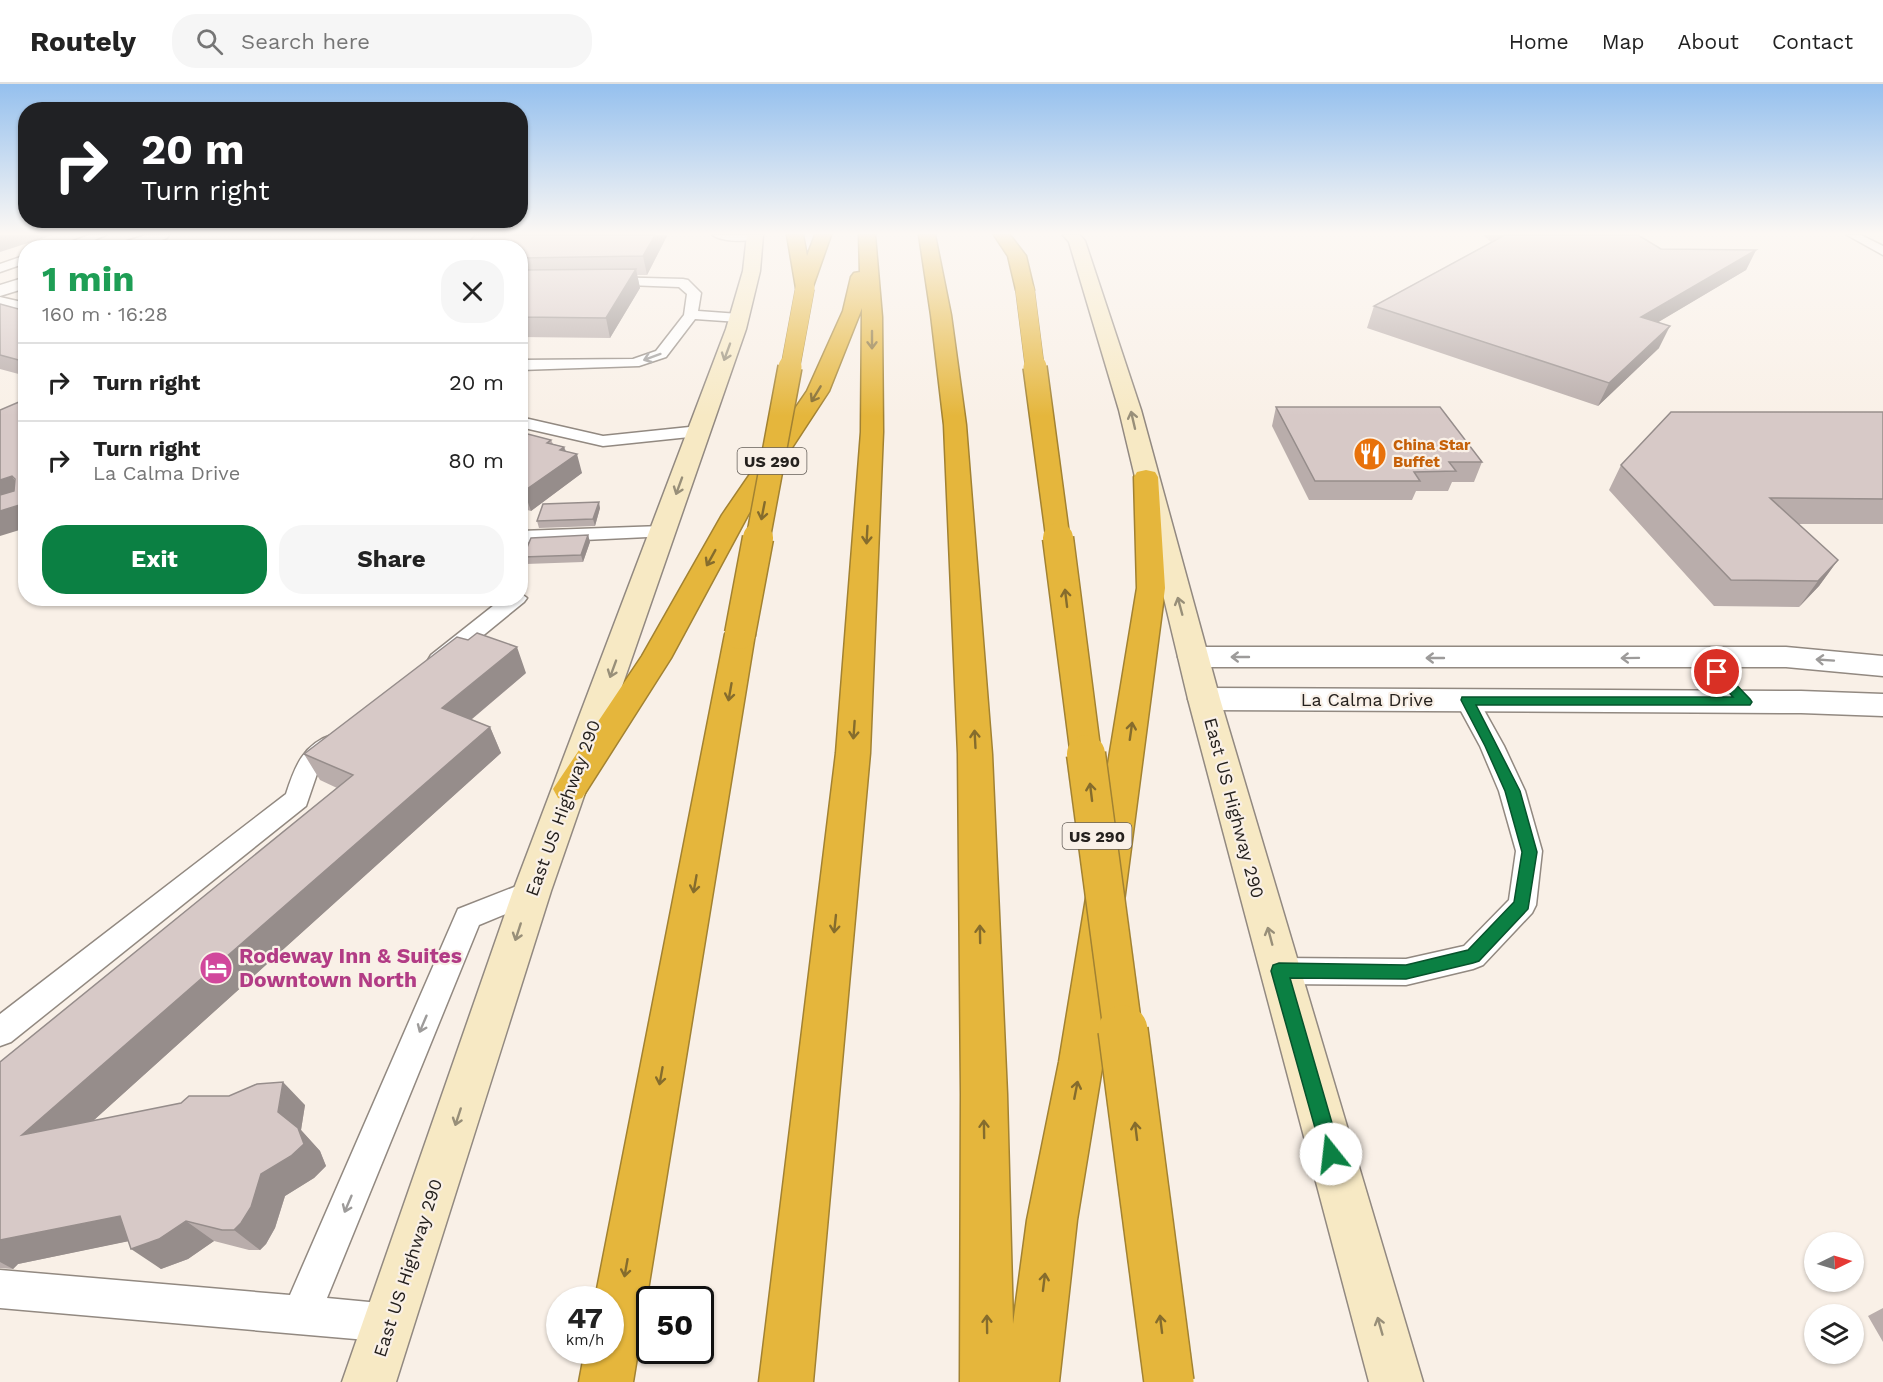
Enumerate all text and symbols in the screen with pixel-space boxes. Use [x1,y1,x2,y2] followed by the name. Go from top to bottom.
[172,14,592,68] search box
[30,25,136,58] text: Routely
[193,25,226,58] icon: search
[241,29,370,54] text: Search here
[1509,29,1569,54] text: Home
[1602,29,1645,54] text: Map
[1678,29,1739,54] text: About
[1772,29,1853,54] text: Contact
[141,125,245,174] text: 20 m
[42,126,120,204] icon: right
[141,175,270,207] text: Turn right
[42,258,134,300] text: 1 min
[441,260,504,323] button: close
[42,302,168,326] text: 160 m · 16:28
[866,330,878,350] one-way arrow
[721,342,732,361] one-way arrow
[643,352,662,363] one-way arrow
[42,366,75,399] icon: right
[93,370,200,395] text: Turn right
[449,370,504,395] text: 20 m
[809,385,821,402] one-way arrow
[1126,411,1138,430] one-way arrow
[93,436,200,461] text: Turn right
[1352,436,1388,472] restaurant icon: China Star Buffet
[1393,436,1471,471] place label: China Star Buffet
[42,444,75,477] icon: right
[448,448,504,473] text: 80 m
[738,448,806,474] road number: US 290
[93,461,240,485] text: La Calma Drive
[672,476,683,495] one-way arrow
[757,500,768,520] one-way arrow
[42,525,267,594] button: Exit
[279,525,504,594] button: Share
[861,525,872,545] one-way arrow
[705,549,717,566] one-way arrow
[1060,589,1071,609] one-way arrow
[1174,597,1185,616] one-way arrow
[1691,646,1742,697] pin
[1230,651,1250,663] one-way arrow
[1425,652,1445,664] one-way arrow
[1620,652,1640,664] one-way arrow
[1815,654,1835,665] one-way arrow
[1700,655,1733,688] icon: arrive
[606,659,617,678] one-way arrow
[724,681,735,701] one-way arrow
[1301,689,1433,710] street label: La Calma Drive
[1200,715,1269,900] street label: East US Highway 290
[521,717,604,899] street label: East US Highway 290
[848,719,859,739] one-way arrow
[1126,722,1137,742] one-way arrow
[969,729,980,749] one-way arrow
[1086,782,1097,802] one-way arrow
[1062,823,1132,849] road number: US 290
[689,873,700,893] one-way arrow
[829,913,840,933] one-way arrow
[512,922,523,941] one-way arrow
[974,924,986,944] one-way arrow
[1263,927,1275,946] one-way arrow
[239,943,462,992] place label: Rodeway Inn & Suites Downtown North
[198,950,234,986] hotel icon: Rodeway Inn & Suites Downtown North
[417,1014,428,1032] one-way arrow
[655,1065,666,1085] one-way arrow
[1071,1081,1082,1100] one-way arrow
[451,1107,462,1126] one-way arrow
[979,1119,990,1139] one-way arrow
[1130,1121,1141,1141] one-way arrow
[1299,1122,1363,1186] position arrow
[369,1176,446,1360] street label: East US Highway 290
[342,1194,353,1212] one-way arrow
[1804,1232,1864,1292] north arrow
[1804,1232,1864,1364] map controls
[620,1257,631,1277] one-way arrow
[1039,1273,1050,1293] one-way arrow
[636,1286,714,1364] speed limit sign: 50
[567,1300,603,1335] text: 47
[1804,1304,1864,1364] button: layers
[981,1314,993,1334] one-way arrow
[1155,1315,1166,1334] one-way arrow
[1374,1317,1385,1336] one-way arrow
[566,1331,604,1349] text: km/h

